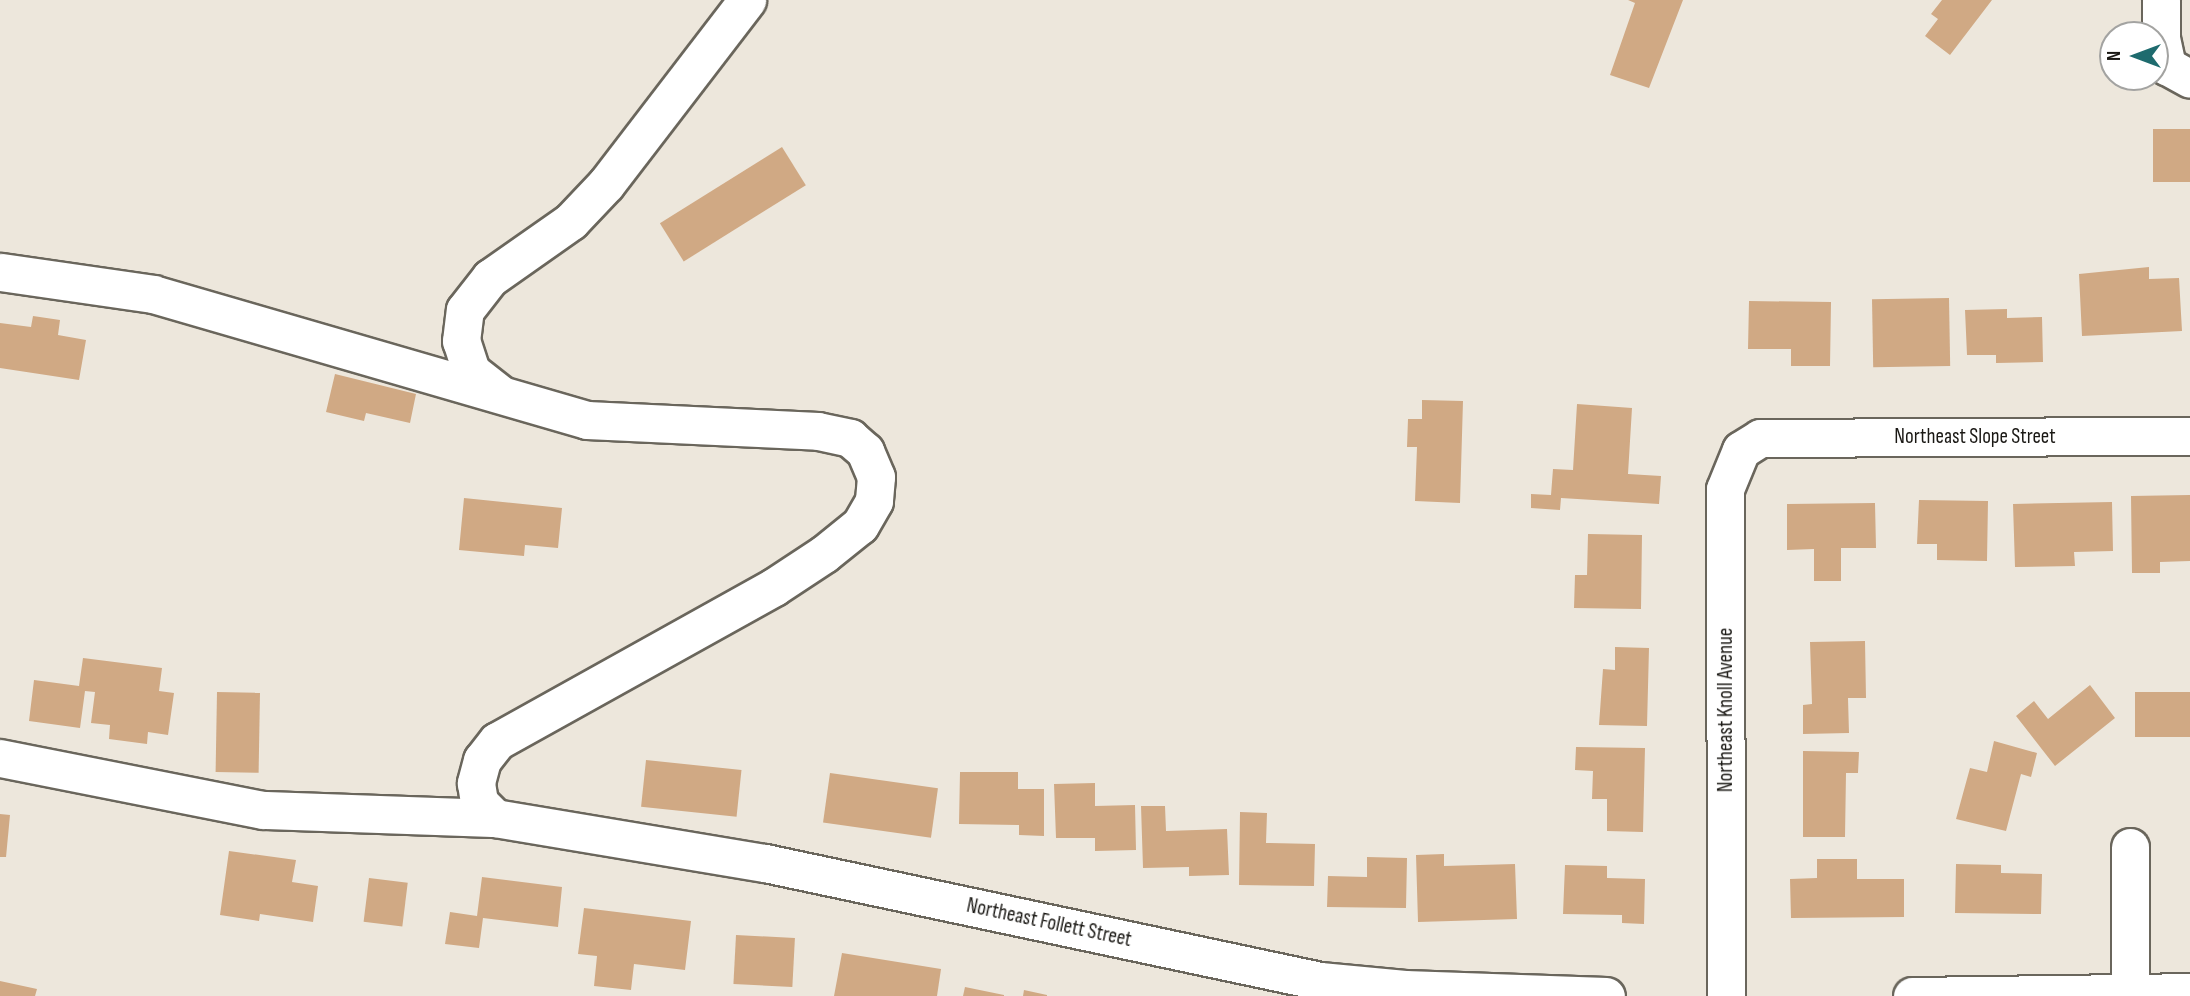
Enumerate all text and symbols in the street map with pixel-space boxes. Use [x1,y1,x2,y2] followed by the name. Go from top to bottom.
[2099,21,2169,91] north arrow
[2103,51,2126,61] text: N
[1894,424,2056,450] street label: Northeast Slope Street
[1713,628,1739,792] street label: Northeast Knoll Avenue
[964,893,1134,953] street label: Northeast Follett Street

